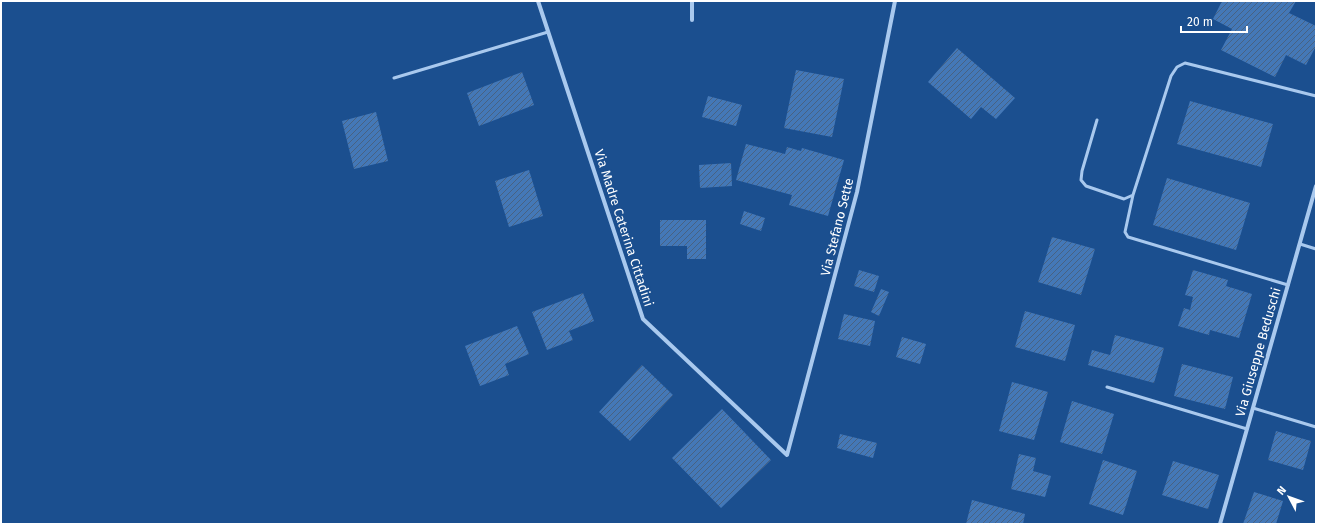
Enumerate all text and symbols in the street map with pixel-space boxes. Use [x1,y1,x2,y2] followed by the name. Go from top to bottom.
[1181,8,1247,34] scale bar
[1187,15,1213,29] text: 20 m
[591,148,657,308] street label: Via Madre Caterina Cittadini
[818,177,856,277] street label: Via Stefano Sette
[1232,286,1284,418] street label: Via Giuseppe Beduschi
[1269,477,1309,517] north arrow
[1275,484,1289,498] text: N

